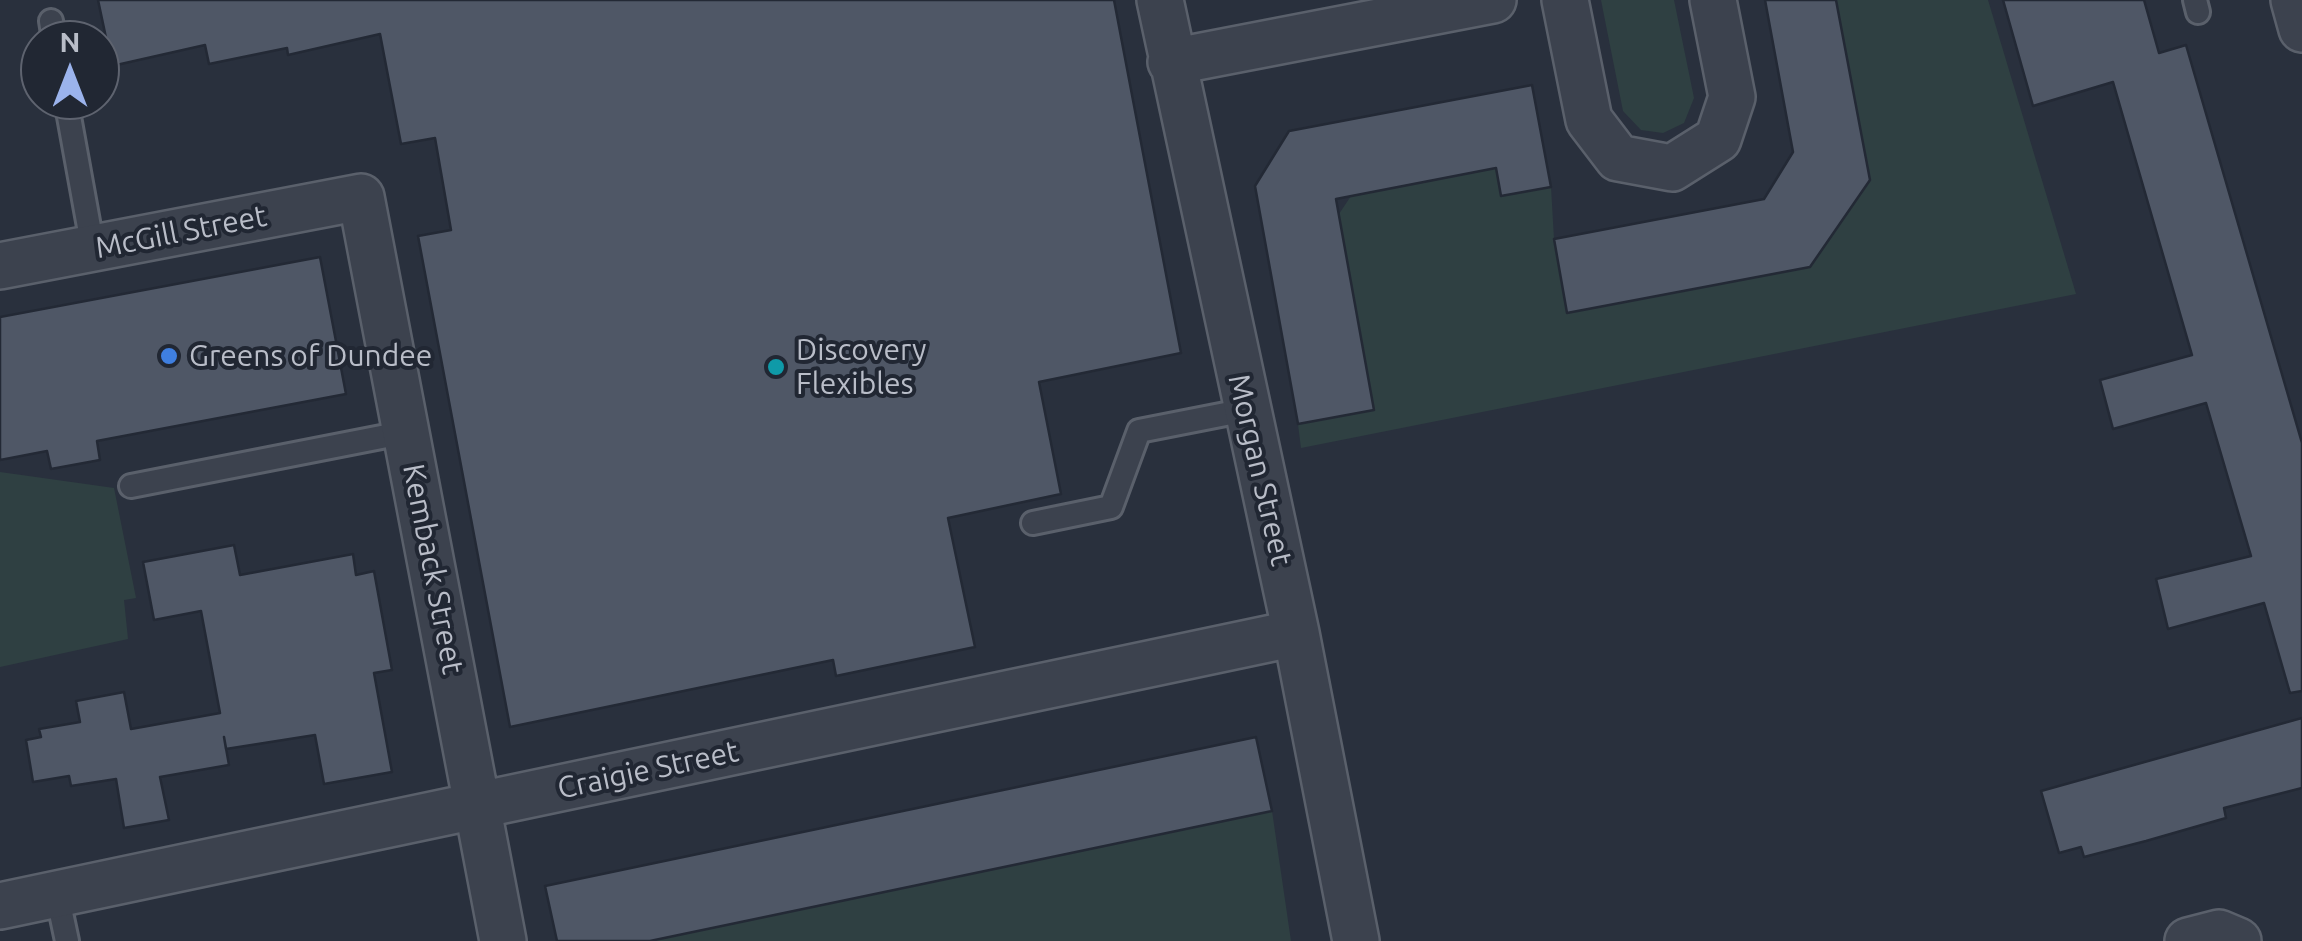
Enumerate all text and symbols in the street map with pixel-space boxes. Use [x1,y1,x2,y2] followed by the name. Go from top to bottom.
[20,20,120,120] north arrow
[60,26,80,57] text: N
[92,198,270,266] street label: McGill Street
[796,332,926,402] place label: Discovery Flexibles
[189,338,432,374] place label: Greens of Dundee
[158,345,180,367] marker: Greens of Dundee
[765,356,787,378] marker: Discovery Flexibles
[1220,371,1300,569] street label: Morgan Street
[395,461,471,677] street label: Kemback Street
[554,733,742,807] street label: Craigie Street

